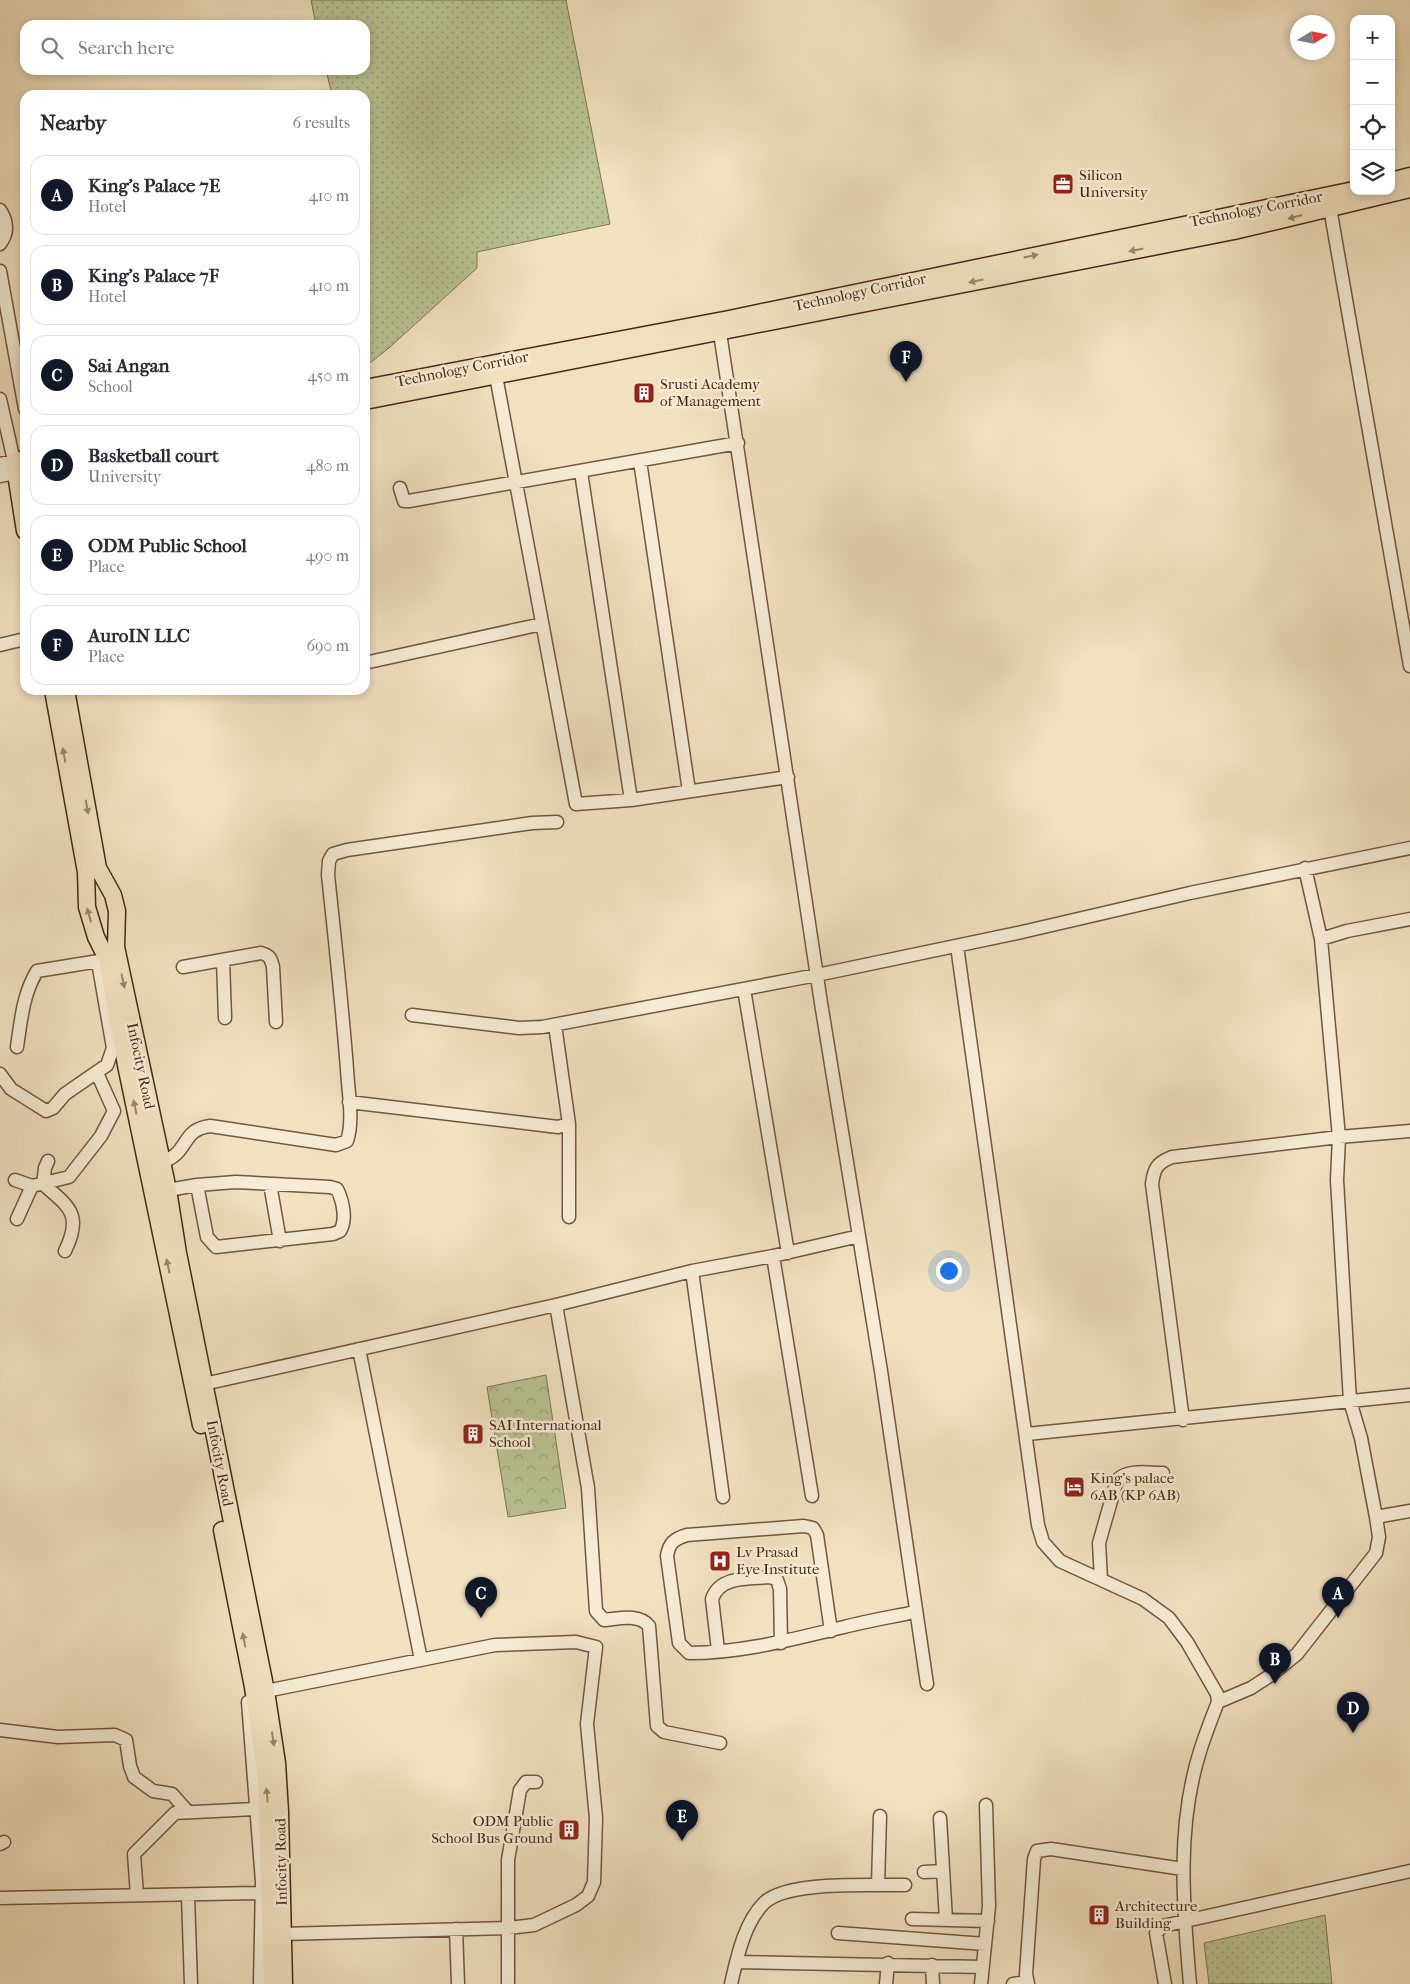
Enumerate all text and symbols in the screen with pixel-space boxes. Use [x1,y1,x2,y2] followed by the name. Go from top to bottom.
[1290,15,1335,60] north arrow
[1350,15,1395,195] map controls
[1350,15,1395,60] button: +
[20,20,370,75] search box
[38,34,66,62] icon: search
[78,37,174,59] text: Search here
[1350,60,1395,105] button: −
[1350,105,1395,150] button: locate
[40,111,106,135] text: Nearby
[292,113,350,132] text: 6 results
[1350,150,1395,195] button: layers
[1079,166,1149,201] place label: Silicon University
[1051,172,1075,196] office icon: Silicon University
[88,175,220,197] text: King's Palace 7E
[52,186,62,205] text: A
[308,186,349,205] text: 410 m
[1188,187,1325,231] street label: Technology Corridor
[88,197,126,216] text: Hotel
[1287,213,1302,221] one-way arrow
[1128,246,1143,254] one-way arrow
[1023,252,1039,260] one-way arrow
[88,265,219,287] text: King's Palace 7F
[792,269,929,315] street label: Technology Corridor
[52,276,62,295] text: B
[308,276,349,295] text: 410 m
[968,278,984,286] one-way arrow
[88,287,126,306] text: Hotel
[890,341,922,382] pin: F
[394,347,531,391] street label: Technology Corridor
[88,355,170,377] text: Sai Angan
[52,366,62,385] text: C
[308,366,349,385] text: 450 m
[660,375,762,410] place label: Srusti Academy of Management
[88,377,133,396] text: School
[632,381,656,405] building icon: Srusti Academy of Management
[88,445,219,467] text: Basketball court
[51,456,63,475] text: D
[306,456,349,475] text: 480 m
[88,467,161,486] text: University
[88,535,247,557] text: ODM Public School
[52,546,62,565] text: E
[306,546,349,565] text: 490 m
[88,557,124,576] text: Place
[88,625,190,647] text: AuroIN LLC
[53,636,61,655] text: F
[306,636,349,655] text: 690 m
[88,647,124,666] text: Place
[60,747,68,763] one-way arrow
[84,799,92,815] one-way arrow
[85,908,93,923] one-way arrow
[120,973,128,989] one-way arrow
[123,1021,159,1112] street label: Infocity Road
[131,1099,139,1114] one-way arrow
[164,1258,172,1273] one-way arrow
[936,1258,962,1284] your location
[489,1416,602,1451] place label: SAI International School
[203,1418,237,1509] street label: Infocity Road
[461,1422,485,1446] building icon: SAI International School
[1090,1469,1180,1504] place label: King's palace 6AB (KP 6AB)
[1062,1475,1086,1499] hotel icon: King's palace 6AB (KP 6AB)
[736,1543,820,1578] place label: Lv Prasad Eye Institute
[708,1549,732,1573] hospital icon: Lv Prasad Eye Institute
[465,1577,497,1618] pin: C
[1322,1577,1354,1618] pin: A
[239,1631,247,1647] one-way arrow
[1259,1643,1291,1684] pin: B
[1337,1692,1369,1733] pin: D
[270,1731,278,1747] one-way arrow
[263,1787,271,1803] one-way arrow
[666,1800,698,1841] pin: E
[431,1812,554,1847] place label: ODM Public School Bus Ground
[271,1817,291,1906] street label: Infocity Road
[557,1818,581,1842] building icon: ODM Public School Bus Ground
[1114,1897,1198,1932] place label: Architecture Building
[1087,1903,1111,1927] building icon: Architecture Building

